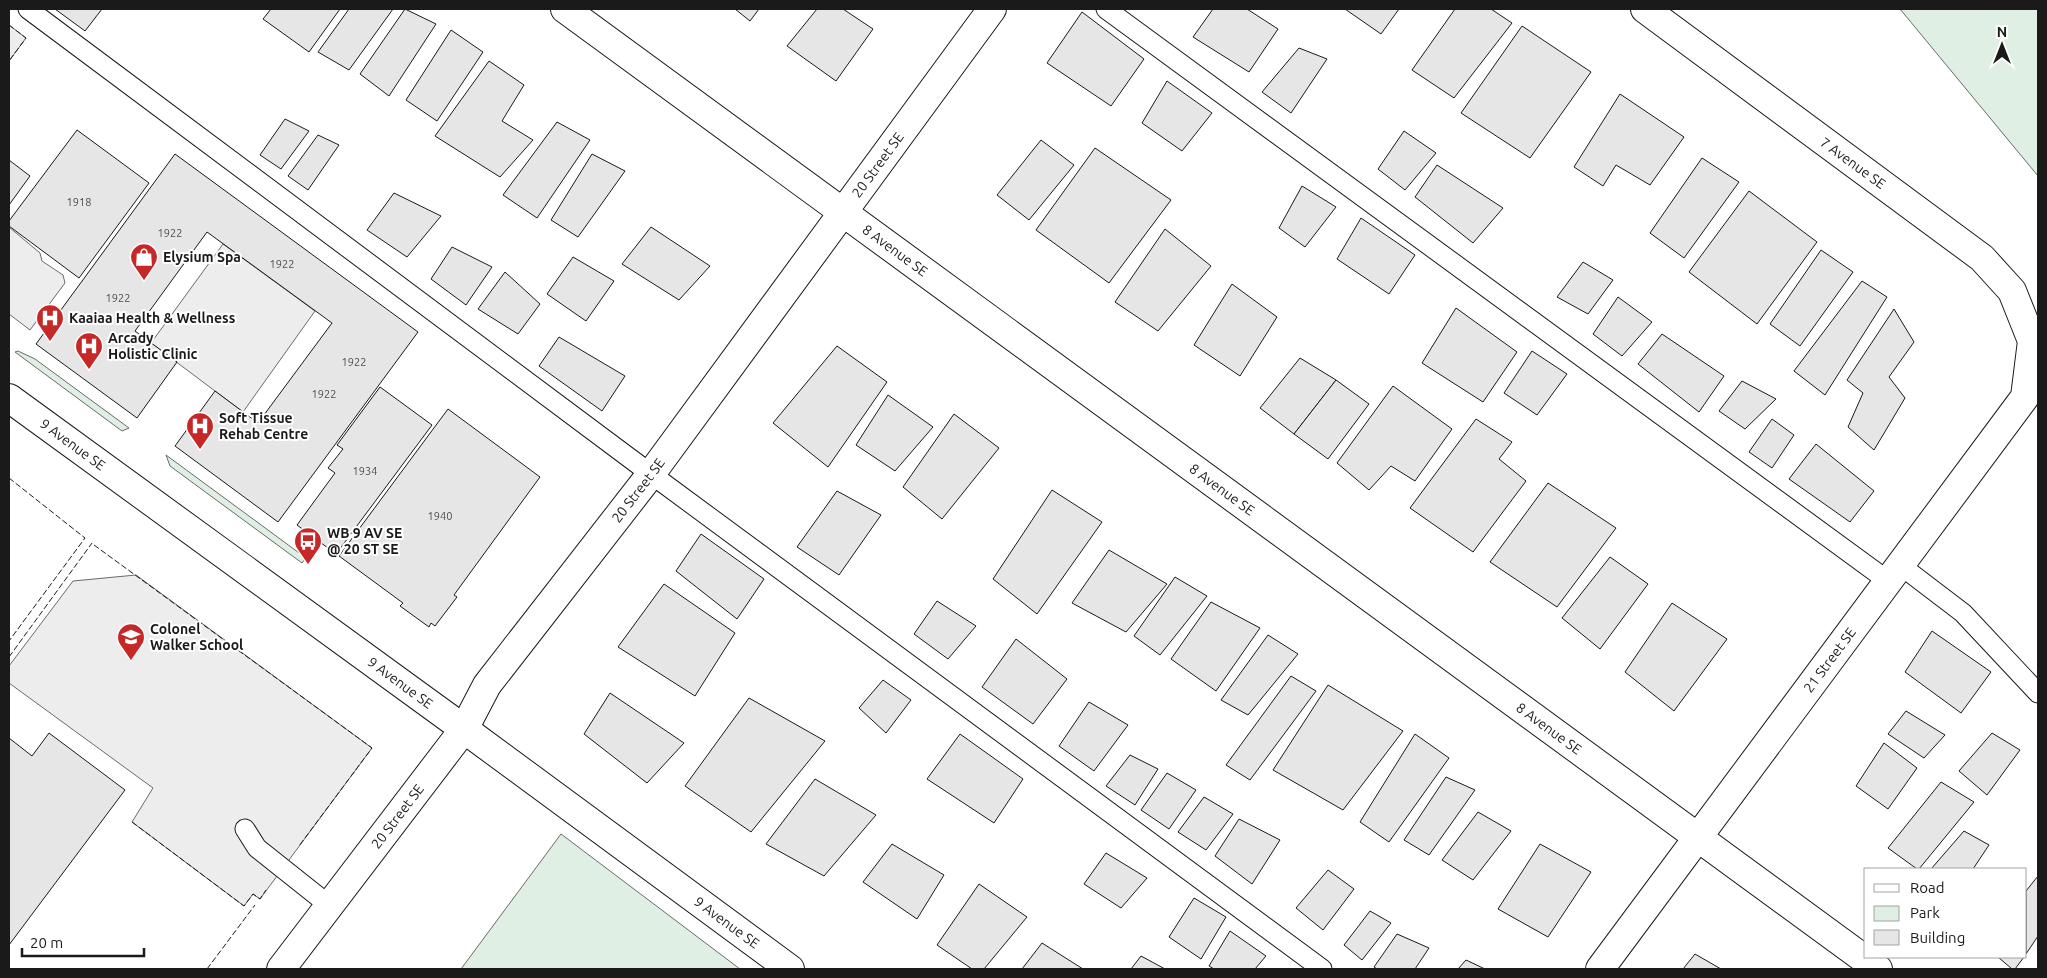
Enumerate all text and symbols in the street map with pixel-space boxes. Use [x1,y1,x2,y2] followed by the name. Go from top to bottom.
[1977,20,2027,70] north arrow
[1997,24,2007,40] text: N
[849,129,907,201] street label: 20 Street SE
[1817,134,1889,192] street label: 7 Avenue SE
[67,196,91,208] house number: 1918
[859,221,931,280] street label: 8 Avenue SE
[158,227,182,239] house number: 1922
[129,242,159,281] shop icon: Elysium Spa
[163,249,241,265] place label: Elysium Spa
[270,258,294,270] house number: 1922
[106,292,130,304] house number: 1922
[35,303,65,342] hospital icon: Kaaiaa Health & Wellness
[69,310,236,326] place label: Kaaiaa Health & Wellness
[108,330,198,362] place label: Arcady Holistic Clinic
[74,331,104,370] hospital icon: Arcady Holistic Clinic
[342,356,366,368] house number: 1922
[312,388,336,400] house number: 1922
[219,410,308,442] place label: Soft Tissue Rehab Centre
[185,411,215,450] hospital icon: Soft Tissue Rehab Centre
[37,415,109,474] street label: 9 Avenue SE
[608,455,668,525] street label: 20 Street SE
[1186,460,1258,519] street label: 8 Avenue SE
[353,465,377,477] house number: 1934
[428,510,452,522] house number: 1940
[327,525,402,557] place label: WB 9 AV SE @ 20 ST SE
[293,526,323,565] bus stop icon: WB 9 AV SE @ 20 ST SE
[150,621,243,653] place label: Colonel Walker School
[116,622,146,661] school or university icon: Colonel Walker School
[1800,624,1859,695] street label: 21 Street SE
[365,654,436,712] street label: 9 Avenue SE
[1513,699,1585,758] street label: 8 Avenue SE
[368,781,427,852] street label: 20 Street SE
[1864,868,2027,958] legend
[1910,879,1945,896] text: Road
[691,893,763,952] street label: 9 Avenue SE
[1910,904,1940,921] text: Park
[22,926,145,958] scale bar
[1910,929,1965,946] text: Building
[30,934,63,951] text: 20 m

